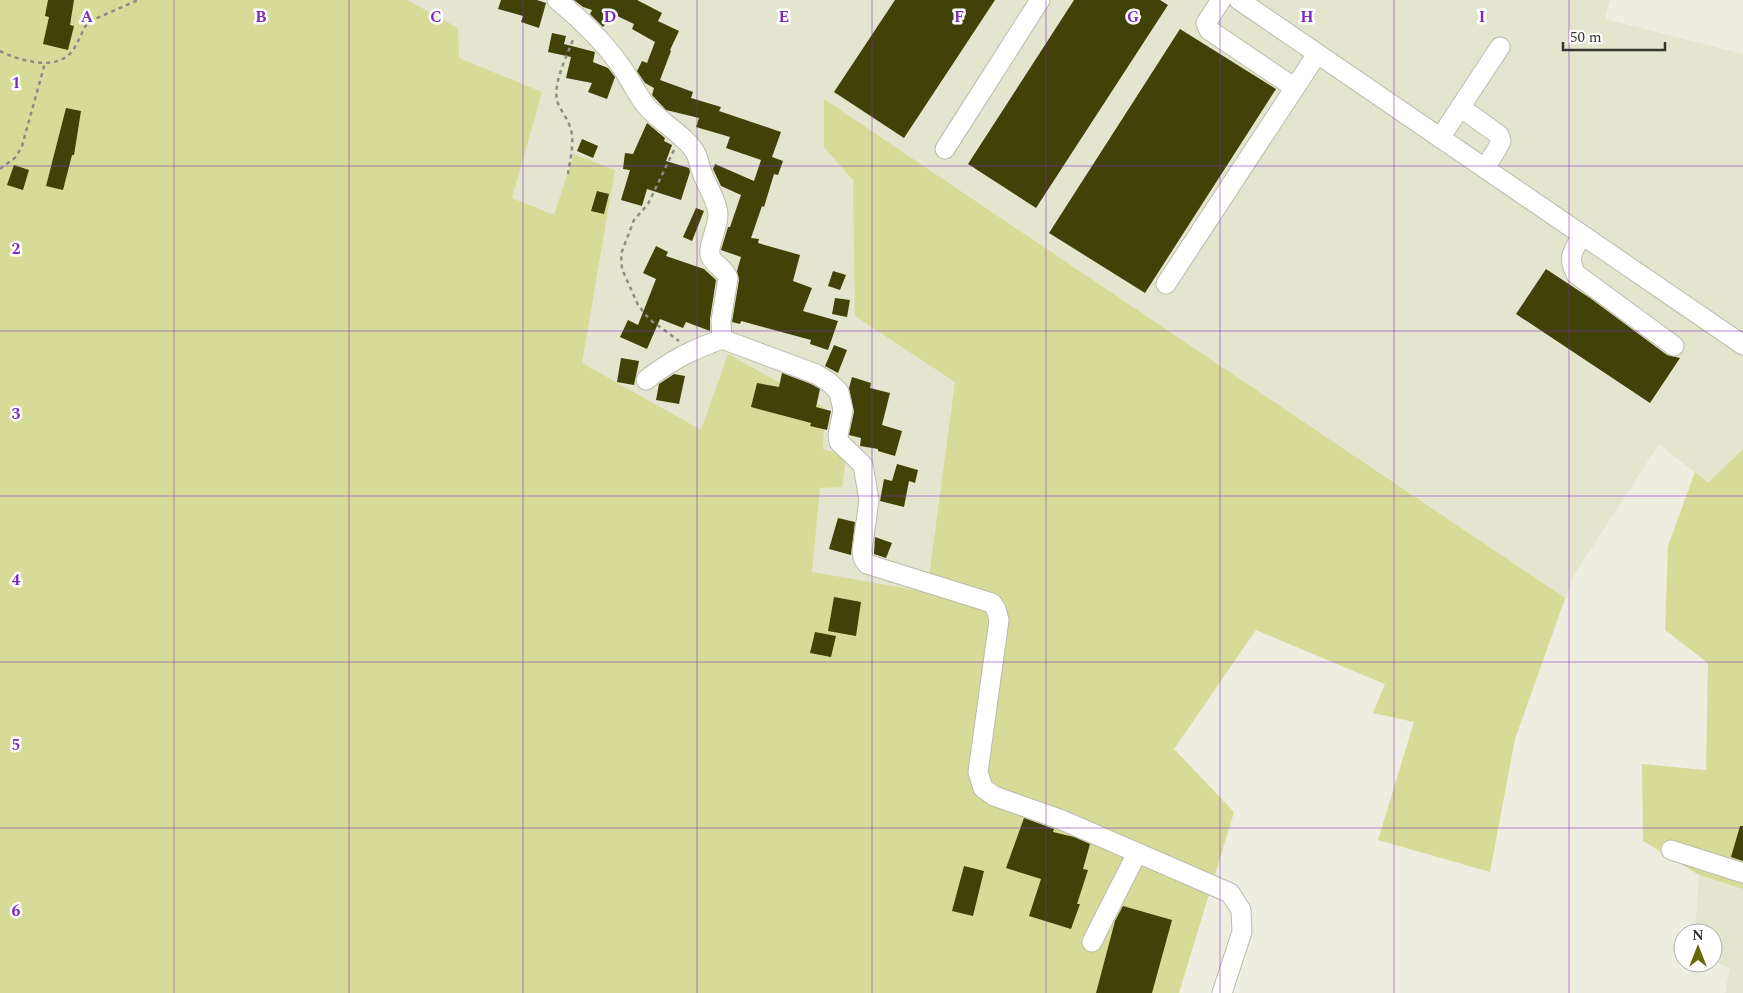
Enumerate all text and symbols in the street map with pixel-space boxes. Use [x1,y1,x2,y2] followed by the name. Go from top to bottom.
[81,5,94,29] text: A
[255,5,267,29] text: B
[430,5,442,29] text: C
[604,5,617,29] text: D
[779,5,789,29] text: E
[954,5,964,29] text: F
[1127,5,1139,29] text: G
[1300,5,1314,29] text: H
[1479,5,1485,29] text: I
[1563,20,1666,52] scale bar
[1570,26,1602,49] text: 50 m
[12,71,20,95] text: 1
[12,237,21,261] text: 2
[12,402,21,426] text: 3
[12,568,21,592] text: 4
[12,733,20,757] text: 5
[12,899,21,923] text: 6
[1673,923,1723,973] north arrow
[1692,925,1704,946] text: N

